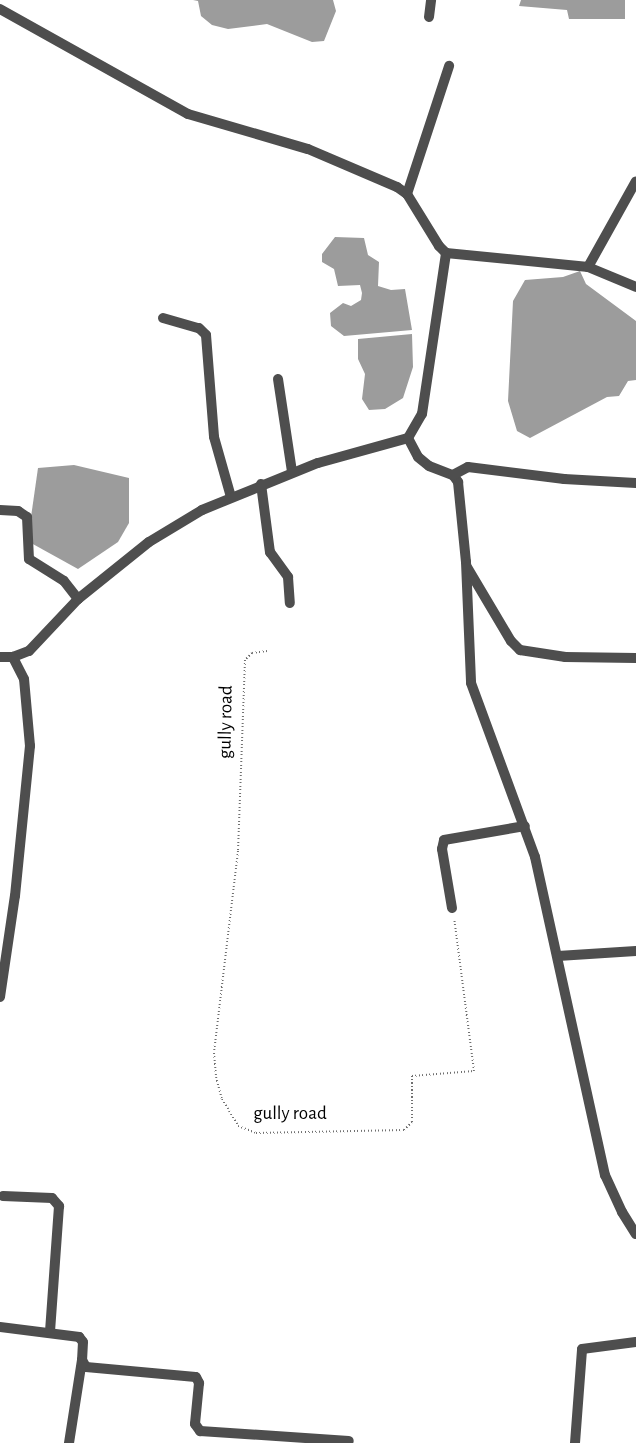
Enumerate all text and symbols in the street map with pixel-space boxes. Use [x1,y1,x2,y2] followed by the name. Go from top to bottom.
[214,685,238,759] street label: gully road
[253,1103,327,1125] street label: gully road

